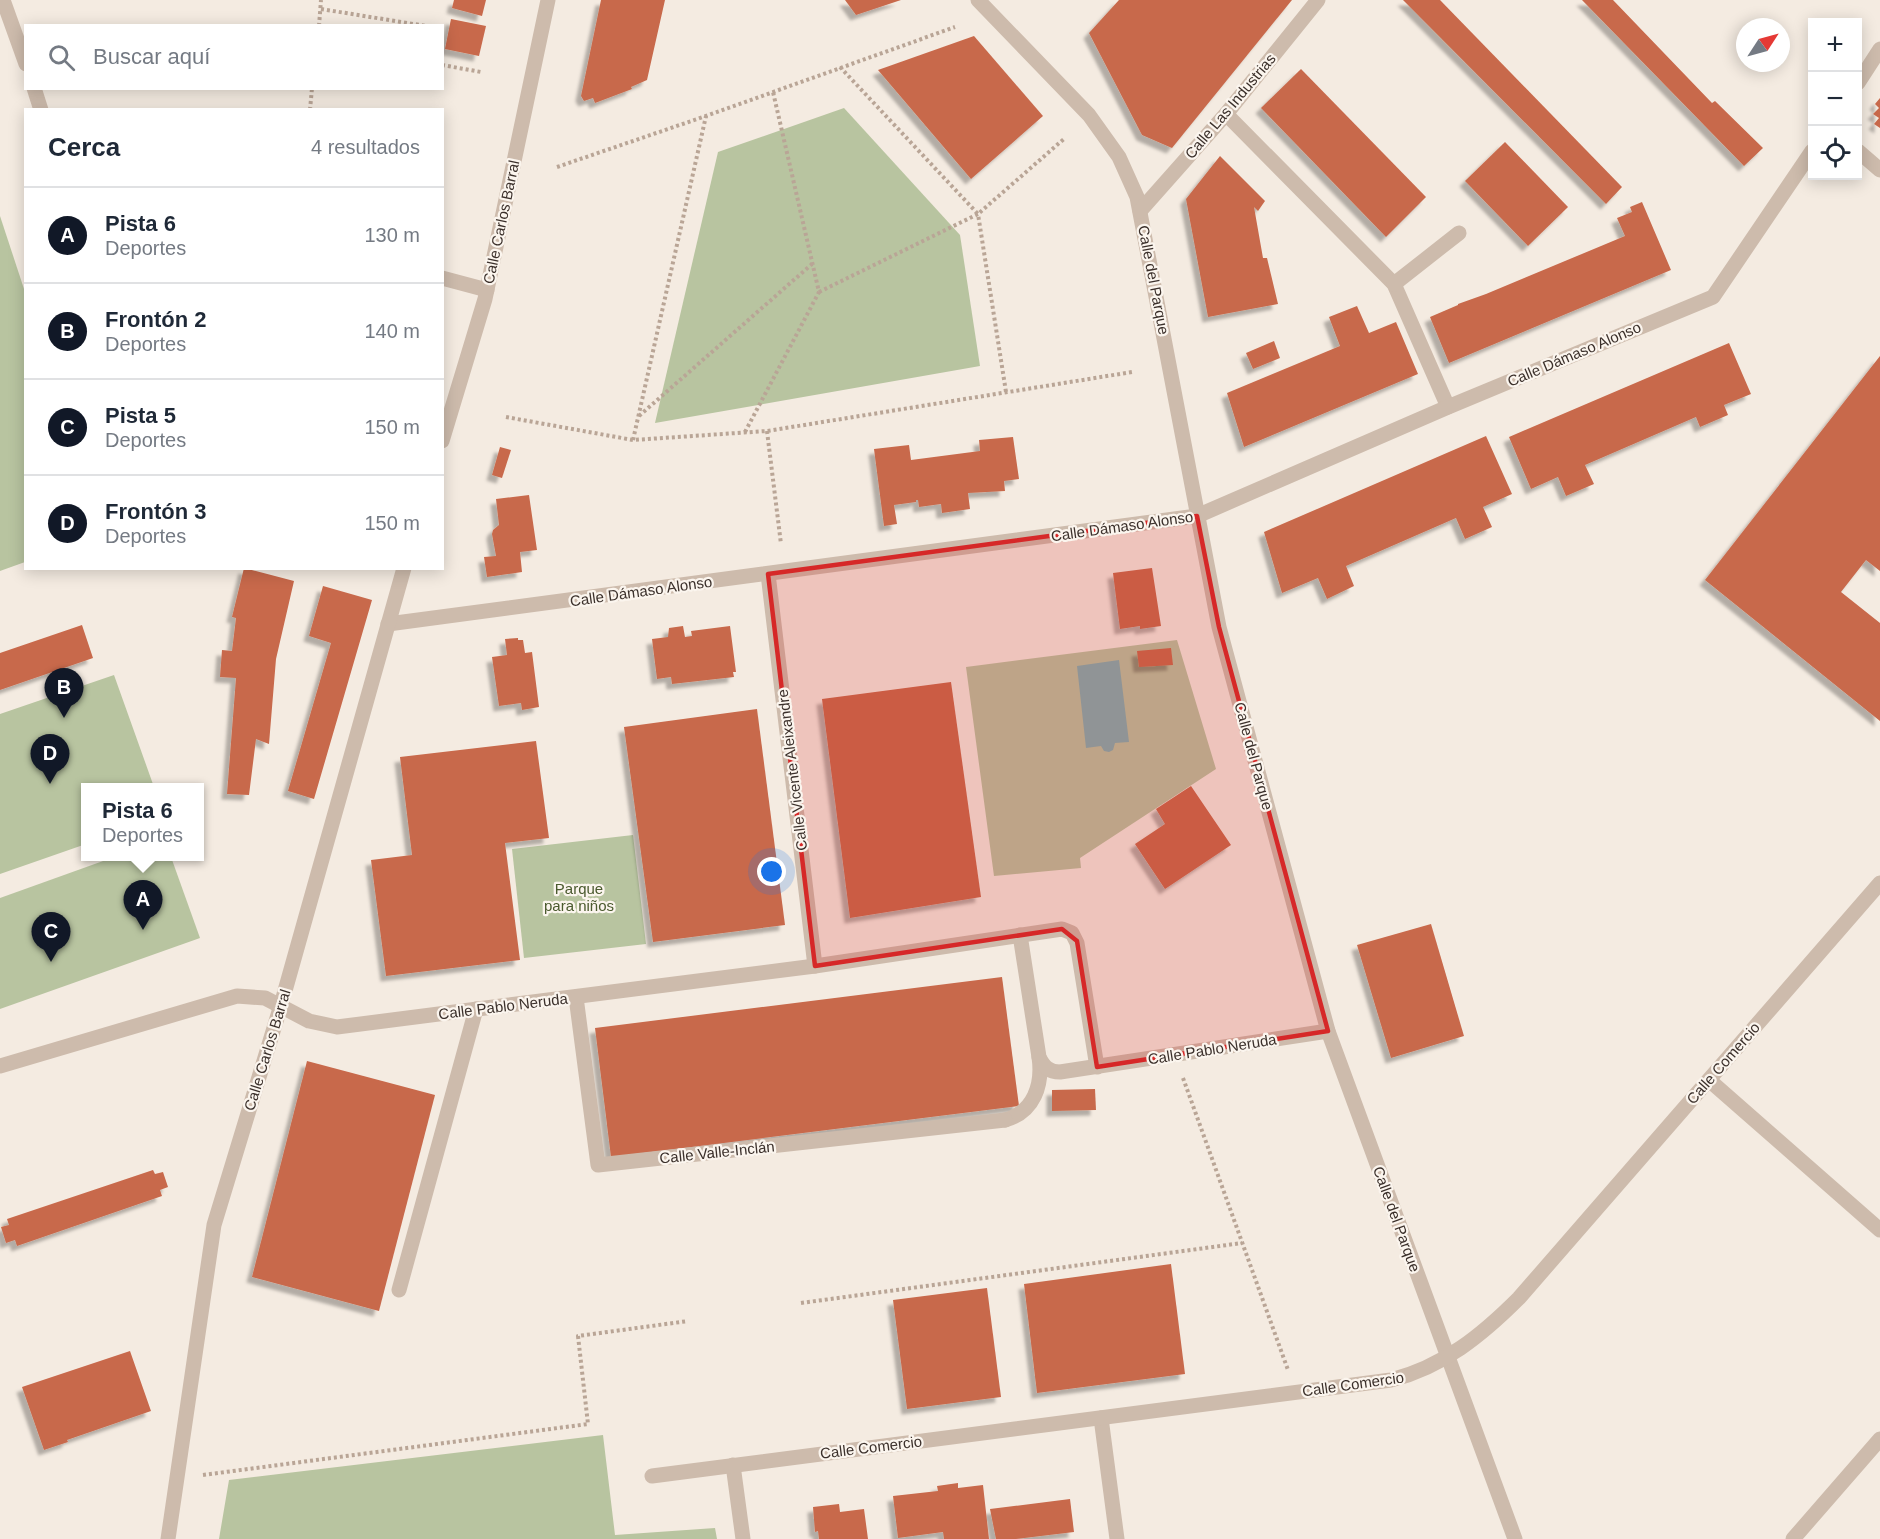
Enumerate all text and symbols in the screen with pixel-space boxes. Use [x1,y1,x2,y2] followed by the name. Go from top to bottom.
[1736,18,1790,72] north arrow
[1808,18,1862,180] map controls
[1808,18,1862,72] button: +
[24,24,444,90] search box
[45,41,78,74] icon: search
[93,44,210,69] text: Buscar aquí
[1181,50,1279,162] street label: Calle Las Industrias
[1808,72,1862,126] button: −
[1808,126,1862,180] button: locate
[48,132,120,162] text: Cerca
[311,136,420,158] text: 4 resultados
[480,159,522,285] street label: Calle Carlos Barral
[105,211,176,236] text: Pista 6
[60,224,75,246] text: A
[364,224,420,246] text: 130 m
[1135,224,1173,336] street label: Calle del Parque
[105,237,186,259] text: Deportes
[105,307,206,332] text: Frontón 2
[1505,318,1643,390] street label: Calle Dámaso Alonso
[60,320,75,342] text: B
[364,320,420,342] text: 140 m
[105,333,186,355] text: Deportes
[105,403,176,428] text: Pista 5
[60,416,75,438] text: C
[364,416,420,438] text: 150 m
[105,429,186,451] text: Deportes
[105,499,206,524] text: Frontón 3
[1050,508,1194,544] street label: Calle Dámaso Alonso
[60,512,75,534] text: D
[364,512,420,534] text: 150 m
[105,525,186,547] text: Deportes
[569,573,713,609] street label: Calle Dámaso Alonso
[44,668,84,718] pin: B
[774,688,810,852] street label: Calle Vicente Aleixandre
[1231,700,1277,812] street label: Calle del Parque
[31,734,70,784] pin: D
[81,783,204,861] popup
[102,798,173,823] text: Pista 6
[102,824,183,846] text: Deportes
[757,857,786,886] your location
[124,880,162,930] pin: A
[544,880,614,914] park label: Parque para niños
[32,912,70,962] pin: C
[240,987,294,1113] street label: Calle Carlos Barral
[437,990,569,1022] street label: Calle Pablo Neruda
[1683,1019,1763,1107] street label: Calle Comercio
[1146,1030,1278,1068] street label: Calle Pablo Neruda
[659,1138,775,1166] street label: Calle Valle-Inclán
[1370,1164,1424,1274] street label: Calle del Parque
[1301,1368,1405,1400] street label: Calle Comercio
[819,1432,923,1462] street label: Calle Comercio

